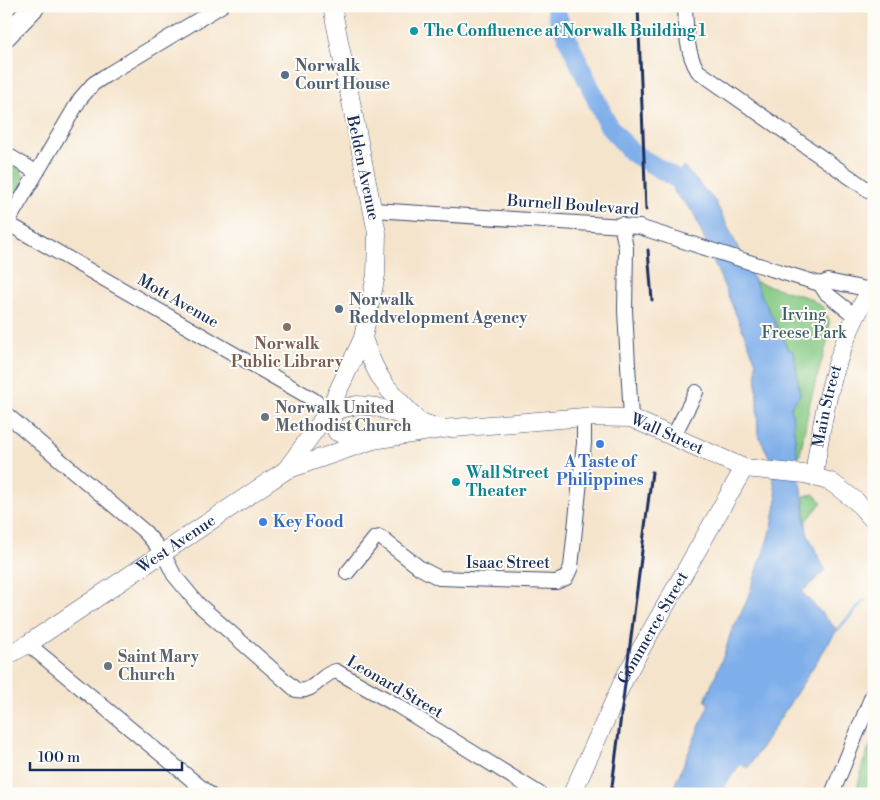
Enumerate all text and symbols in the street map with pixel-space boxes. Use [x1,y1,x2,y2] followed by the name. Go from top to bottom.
[424,21,706,41] place label: The Confluence at Norwalk Building 1
[408,25,420,37] marker: The Confluence at Norwalk Building 1
[295,56,391,94] place label: Norwalk Court House
[279,69,291,81] marker: Norwalk Court House
[342,113,384,222] street label: Belden Avenue
[506,190,639,220] street label: Burnell Boulevard
[134,270,222,332] street label: Mott Avenue
[349,290,528,328] place label: Norwalk Reddvelopment Agency
[333,303,345,315] marker: Norwalk Reddvelopment Agency
[762,305,848,343] park label: Irving Freese Park
[281,321,293,333] marker: Norwalk Public Library
[231,334,344,372] place label: Norwalk Public Library
[808,362,846,449] street label: Main Street
[275,398,412,436] place label: Norwalk United Methodist Church
[627,409,707,459] street label: Wall Street
[259,411,271,423] marker: Norwalk United Methodist Church
[594,438,606,450] marker: A Taste of Philippines
[556,452,644,490] place label: A Taste of Philippines
[465,463,549,501] place label: Wall Street Theater
[450,476,462,488] marker: Wall Street Theater
[132,510,219,578] street label: West Avenue
[273,512,344,532] place label: Key Food
[257,516,269,528] marker: Key Food
[466,553,550,573] street label: Isaac Street
[613,568,693,687] street label: Commerce Street
[118,647,200,685] place label: Saint Mary Church
[343,651,447,723] street label: Leonard Street
[102,660,114,672] marker: Saint Mary Church
[30,740,182,772] scale bar
[38,748,80,767] text: 100 m

